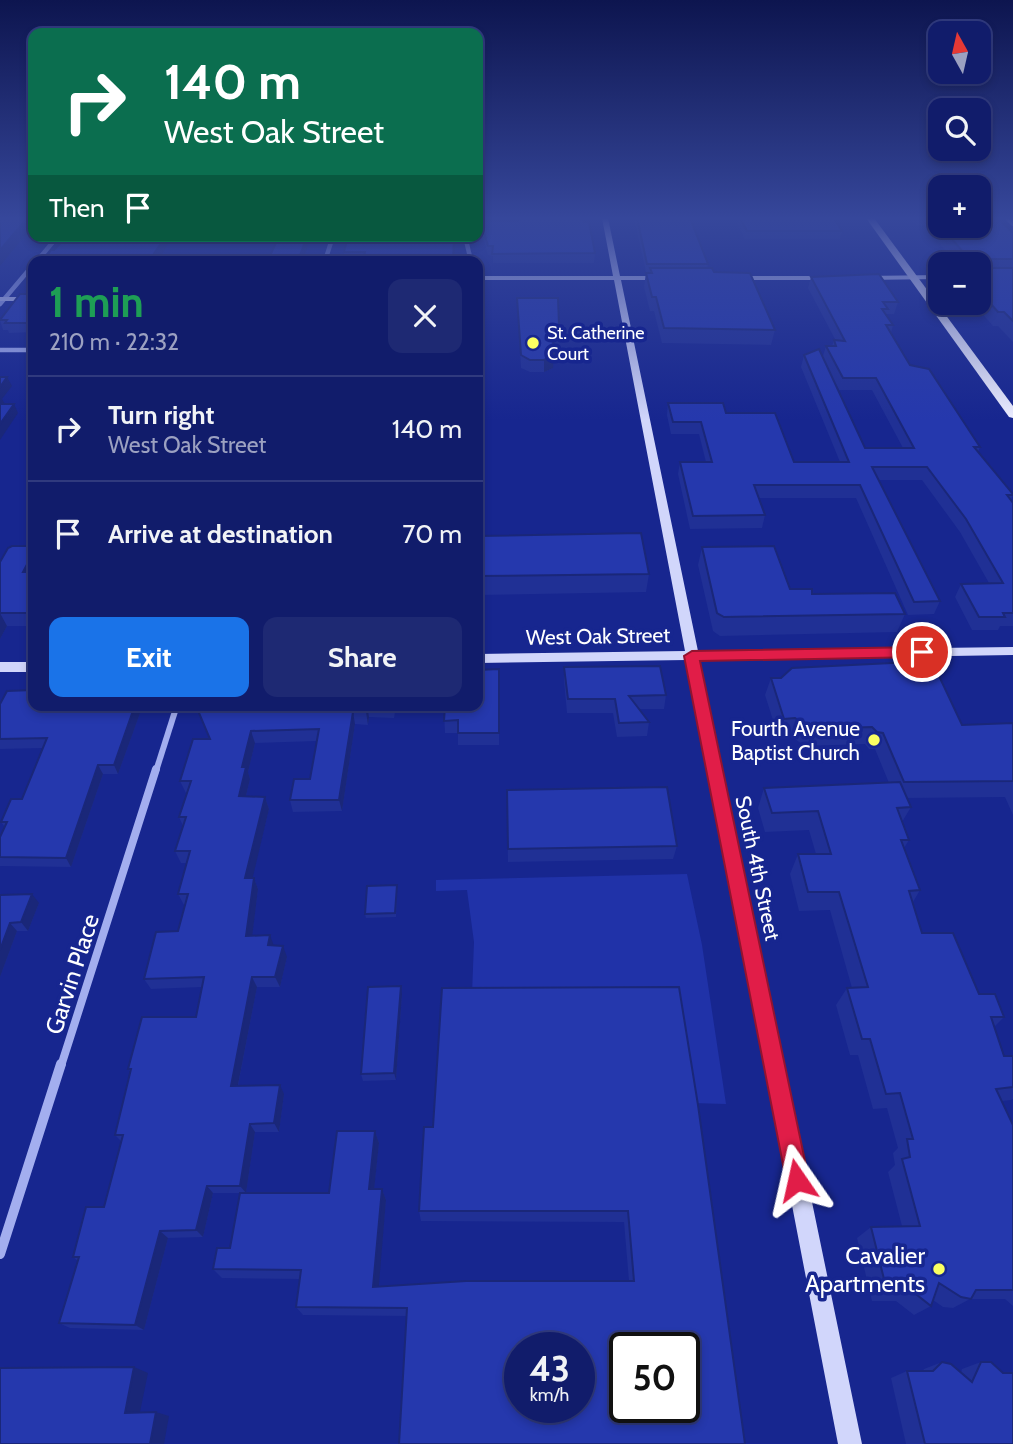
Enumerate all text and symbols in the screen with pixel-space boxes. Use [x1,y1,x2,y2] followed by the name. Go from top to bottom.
[928,21,990,84] north arrow
[928,21,991,315] map controls
[164,52,301,111] text: 140 m
[49,56,140,147] icon: right
[928,98,991,161] button: search
[164,112,384,151] text: West Oak Street
[928,175,991,238] button: +
[119,189,157,227] icon: arrive
[49,192,105,224] text: Then
[928,252,991,315] button: −
[49,276,144,328] text: 1 min
[388,279,462,353] button: close
[547,322,644,365] place label: St. Catherine Court
[49,328,179,356] text: 210 m · 22:32
[525,335,541,351] marker: St. Catherine Court
[108,399,214,431] text: Turn right
[49,410,87,448] icon: right
[392,413,462,445] text: 140 m
[108,431,266,459] text: West Oak Street
[49,515,87,553] icon: arrive
[108,518,333,550] text: Arrive at destination
[402,518,462,550] text: 70 m
[49,617,249,697] button: Exit
[263,617,462,697] button: Share
[526,622,670,650] street label: West Oak Street
[892,622,952,682] pin
[903,633,941,671] icon: arrive
[731,716,860,765] place label: Fourth Avenue Baptist Church
[866,732,882,748] marker: Fourth Avenue Baptist Church
[730,793,786,943] street label: South 4th Street
[39,910,105,1038] street label: Garvin Place
[760,1143,834,1217] position arrow
[805,1241,925,1298] place label: Cavalier Apartments
[931,1261,947,1277] marker: Cavalier Apartments
[609,1332,700,1423] speed limit sign: 50
[529,1347,570,1390] text: 43
[530,1384,569,1406] text: km/h

